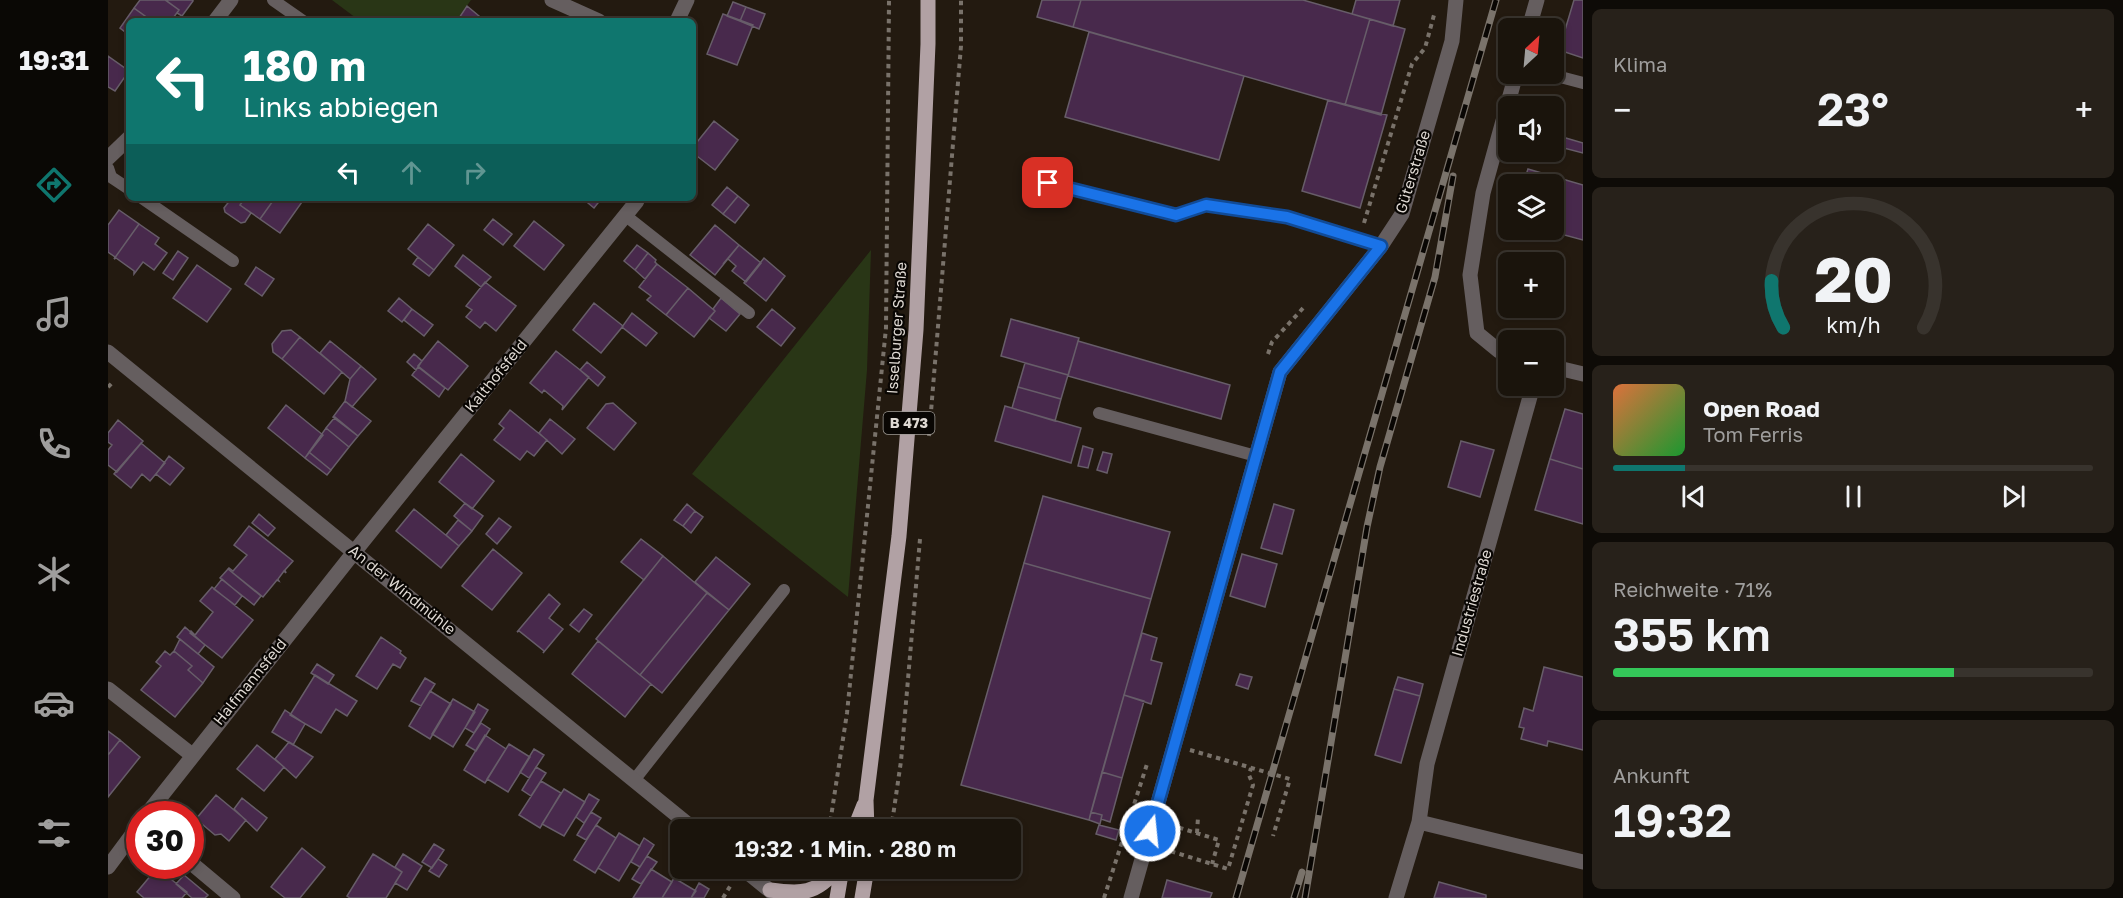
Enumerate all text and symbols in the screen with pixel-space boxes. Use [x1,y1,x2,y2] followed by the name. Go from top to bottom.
[1498,18,1564,84] north arrow
[1498,18,1564,396] map controls
[243,40,366,90] text: 180 m
[144,42,222,120] icon: left
[19,44,89,76] text: 19:31
[1613,52,1667,76] text: Klima
[1817,82,1889,136] text: 23°
[1613,90,1631,129] text: −
[2075,90,2093,129] text: +
[243,91,439,123] text: Links abbiegen
[1498,96,1564,162] button: sound
[1391,128,1433,215] street label: Güterstraße
[332,156,365,189] icon: left
[395,156,428,189] icon: ahead
[458,156,491,189] icon: right
[1022,157,1073,208] pin
[33,164,75,206] icon: directions
[1031,166,1064,199] icon: arrive
[1498,174,1564,240] button: layers
[1814,241,1892,316] text: 20
[1498,252,1564,318] button: +
[882,261,910,395] street label: Isselburger Straße
[33,293,75,335] icon: music
[1826,313,1880,339] text: km/h
[1498,330,1564,396] button: −
[460,335,530,415] street label: Kalthofsfeld
[1703,395,1820,422] text: Open Road
[884,412,934,434] road number: B 473
[1703,422,1803,446] text: Tom Ferris
[33,423,75,465] icon: phone
[1677,480,1710,513] icon: previous
[1837,480,1870,513] icon: pause
[1997,480,2030,513] icon: next
[346,541,460,638] street label: An der Windmühle
[1447,547,1495,658] street label: Industriestraße
[33,553,75,595] icon: climate
[1613,577,1772,601] text: Reichweite · 71%
[1613,607,1771,661] text: 355 km
[209,635,290,728] street label: Halfmannsfeld
[33,682,75,724] icon: car
[1613,763,1690,787] text: Ankunft
[1613,793,1732,847] text: 19:32
[1118,799,1182,863] position arrow
[126,801,204,879] speed limit sign: 30
[33,812,75,854] icon: filters
[735,835,956,862] text: 19:32 · 1 Min. · 280 m

